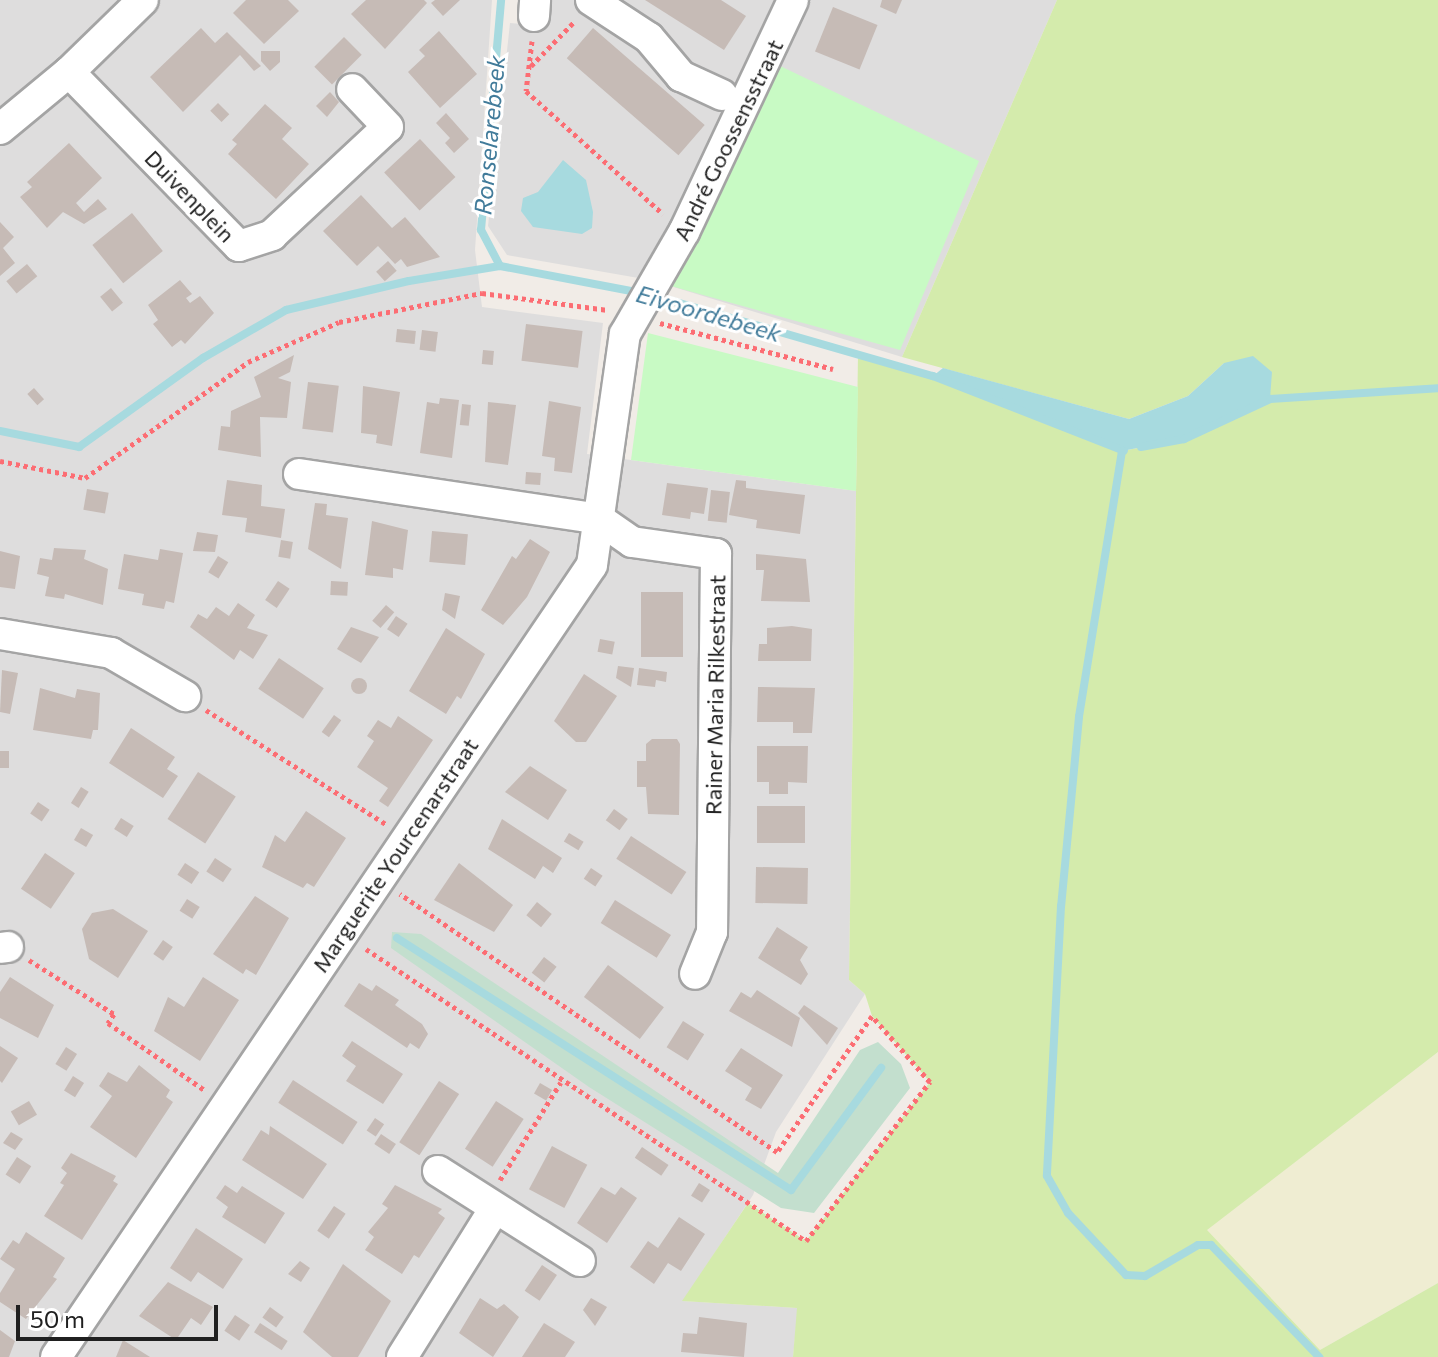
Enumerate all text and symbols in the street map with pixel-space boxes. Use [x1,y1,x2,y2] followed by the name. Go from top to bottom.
[668,35,788,245] street label: André Goossensstraat
[468,54,510,216] water label: Ronselarebeek
[140,144,240,248] street label: Duivenplein
[633,279,785,347] water label: Eivoordebeek
[700,575,730,815] street label: Rainer Maria Rilkestraat
[307,733,483,977] street label: Marguerite Yourcenarstraat
[20,1289,222,1339] scale bar
[30,1304,85,1333] text: 50 m

